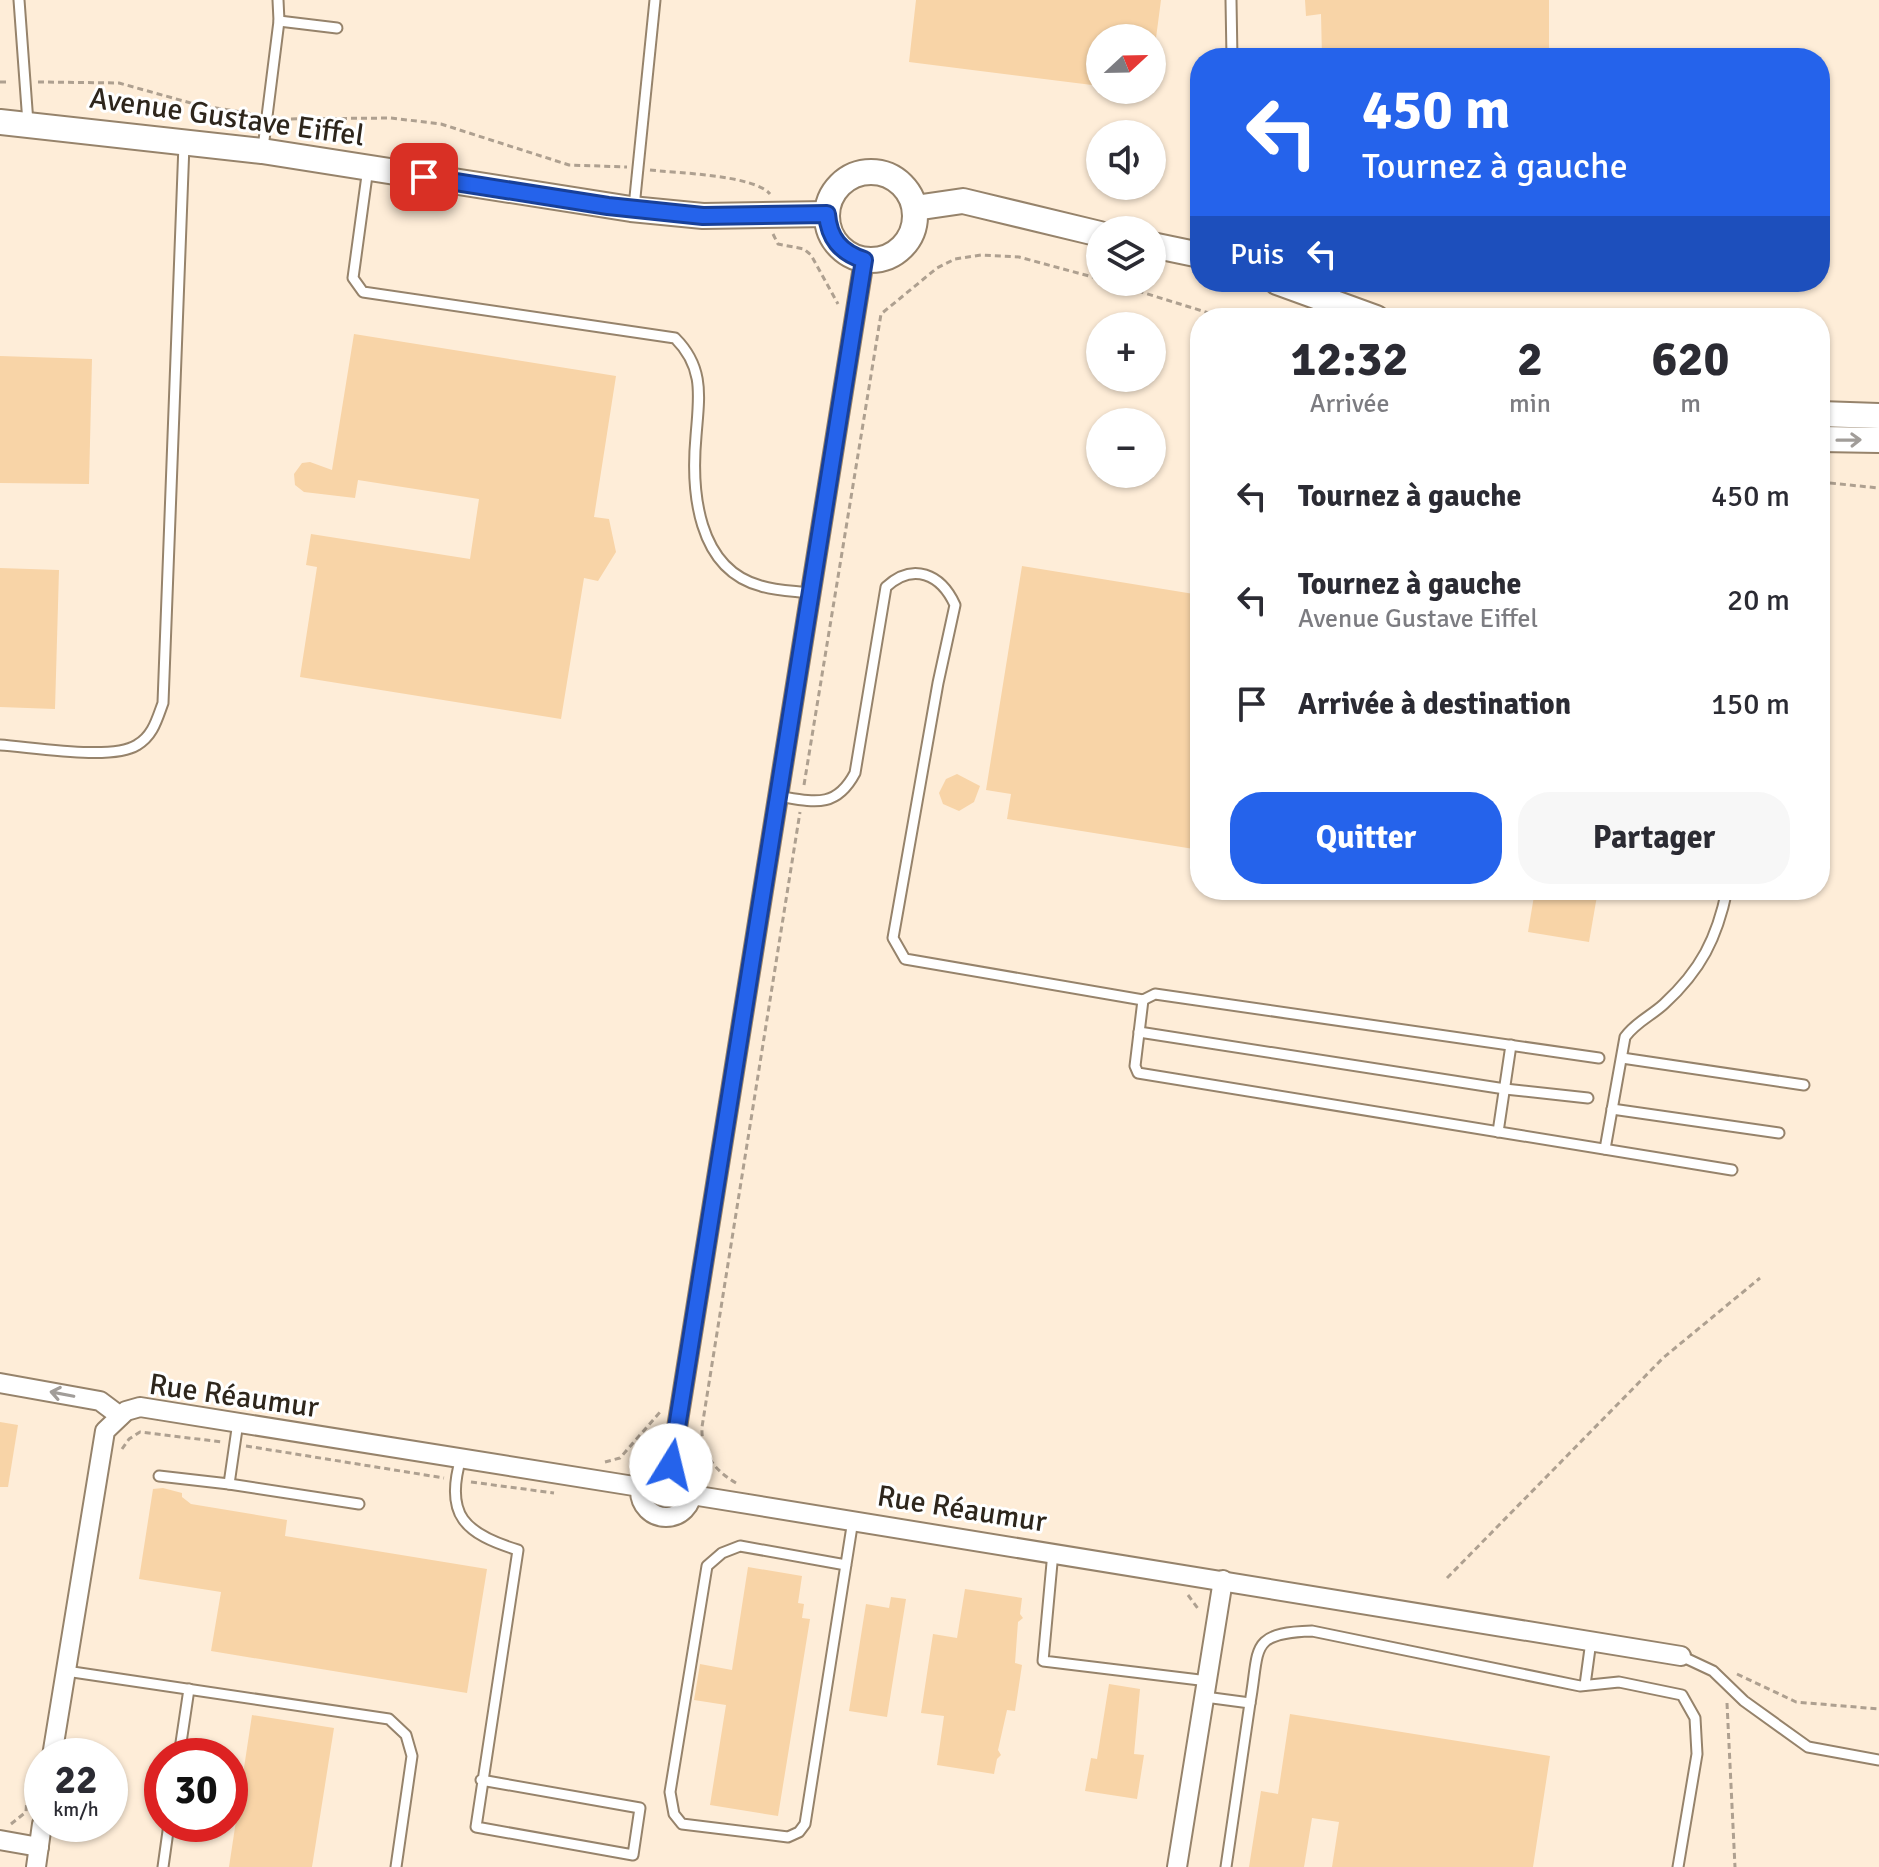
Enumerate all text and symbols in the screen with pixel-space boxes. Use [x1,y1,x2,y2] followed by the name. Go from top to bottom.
[1086,24,1166,104] north arrow
[1086,24,1166,488] map controls
[1362,75,1510,144] text: 450 m
[87,79,367,155] street label: Avenue Gustave Eiffel
[1230,80,1334,184] icon: left
[1086,120,1166,200] button: sound
[390,143,458,211] pin
[1362,144,1628,189] text: Tournez à gauche
[402,155,446,199] icon: arrive
[1086,216,1166,296] button: layers
[1300,232,1344,276] icon: left
[1230,236,1284,273] text: Puis
[1086,312,1166,392] button: +
[1291,330,1408,389] text: 12:32
[1517,330,1543,389] text: 2
[1652,330,1729,389] text: 620
[1310,388,1389,420] text: Arrivée
[1509,388,1551,420] text: min
[1680,388,1701,420] text: m
[1086,408,1166,488] button: −
[1835,432,1862,448] one-way arrow
[1230,474,1274,518] icon: left
[1298,478,1521,515] text: Tournez à gauche
[1711,478,1790,515] text: 450 m
[1298,566,1521,603] text: Tournez à gauche
[1230,578,1274,622] icon: left
[1727,582,1790,619] text: 20 m
[1298,603,1538,635] text: Avenue Gustave Eiffel
[1230,682,1274,726] icon: arrive
[1298,686,1571,723] text: Arrivée à destination
[1711,686,1790,723] text: 150 m
[1230,792,1502,884] button: Quitter
[1518,792,1790,884] button: Partager
[147,1366,321,1426] street label: Rue Réaumur
[50,1385,76,1400] one-way arrow
[629,1423,713,1507] position arrow
[875,1477,1049,1541] street label: Rue Réaumur
[144,1738,248,1842] speed limit sign: 30
[54,1755,98,1805] text: 22
[53,1797,99,1822] text: km/h

